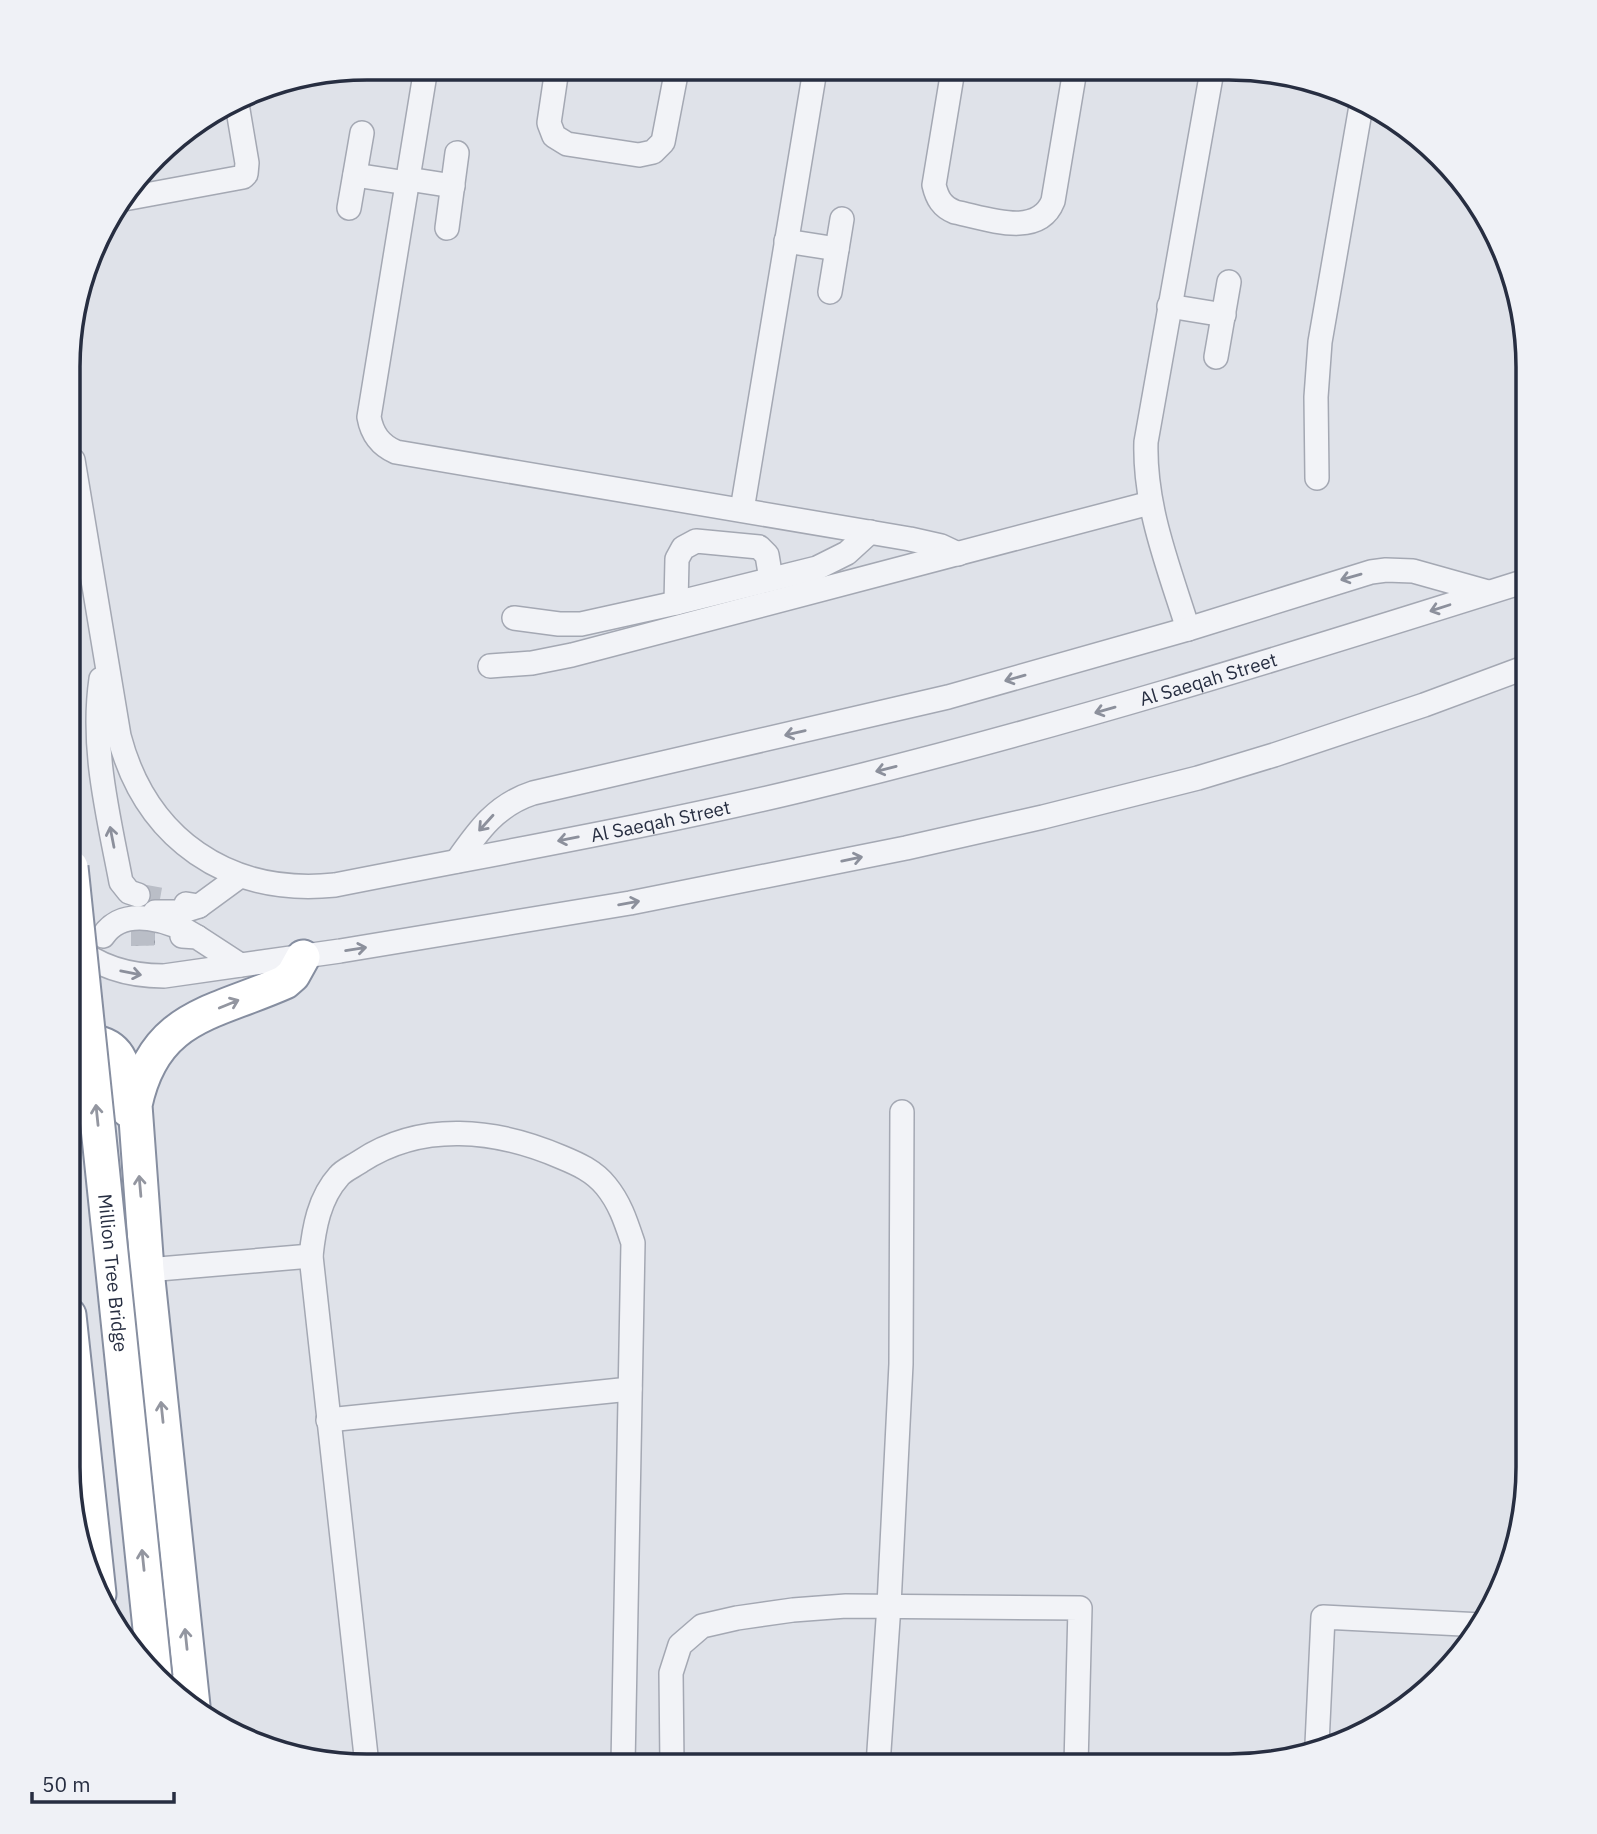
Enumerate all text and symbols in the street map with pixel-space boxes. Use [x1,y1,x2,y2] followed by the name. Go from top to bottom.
[1340,572,1362,585] one-way arrow
[1430,602,1452,615] one-way arrow
[1137,647,1280,711] street label: Al Saeqah Street
[1005,672,1027,685] one-way arrow
[1095,704,1117,717] one-way arrow
[784,727,807,740] one-way arrow
[875,763,898,776] one-way arrow
[589,795,733,847] street label: Al Saeqah Street
[478,814,494,832] one-way arrow
[105,826,118,849] one-way arrow
[557,833,580,847] one-way arrow
[840,852,863,866] one-way arrow
[617,896,640,910] one-way arrow
[344,942,367,955] one-way arrow
[119,967,142,980] one-way arrow
[217,997,239,1010] one-way arrow
[90,1104,103,1127] one-way arrow
[133,1175,146,1198] one-way arrow
[93,1193,133,1353] street label: Million Tree Bridge
[155,1401,168,1424] one-way arrow
[136,1550,149,1572] one-way arrow
[179,1628,192,1650] one-way arrow
[32,1760,173,1804] scale bar
[42,1770,91,1798] text: 50 m

